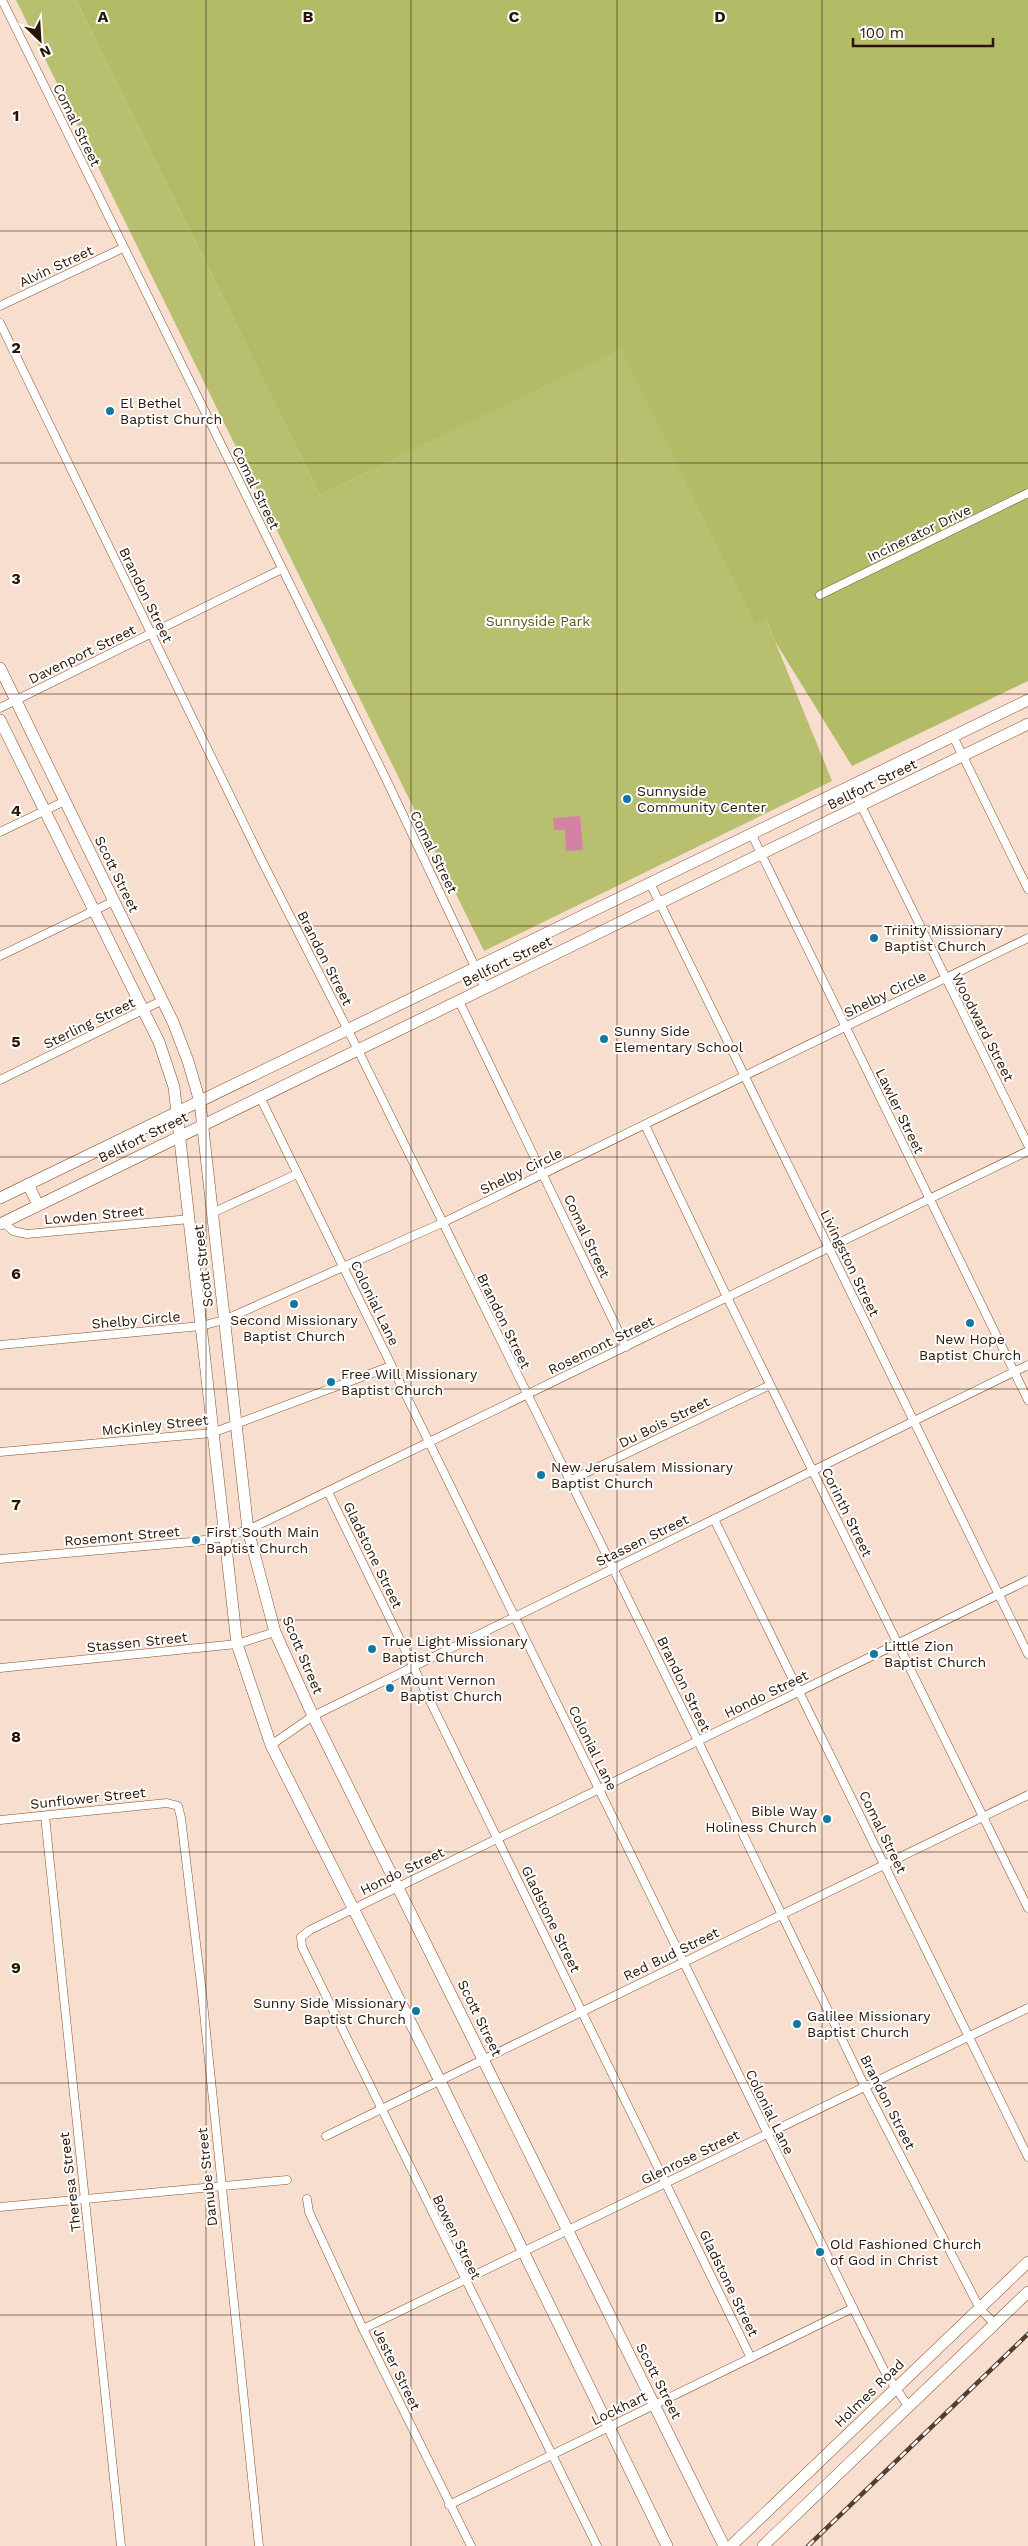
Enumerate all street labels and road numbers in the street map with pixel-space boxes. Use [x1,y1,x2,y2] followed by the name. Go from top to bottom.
[50,81,104,169] street label: Comal Street
[16,242,96,290] street label: Alvin Street
[229,444,283,532] street label: Comal Street
[865,501,973,565] street label: Incinerator Drive
[116,545,176,645] street label: Brandon Street
[26,621,138,687] street label: Davenport Street
[825,755,919,813] street label: Bellfort Street
[407,808,461,896] street label: Comal Street
[92,833,142,915] street label: Scott Street
[294,908,356,1008] street label: Brandon Street
[460,932,554,990] street label: Bellfort Street
[841,967,929,1021] street label: Shelby Circle
[949,970,1017,1084] street label: Woodward Street
[41,994,137,1052] street label: Sterling Street
[873,1066,928,1156] street label: Lawler Street
[96,1108,190,1166] street label: Bellfort Street
[477,1144,565,1198] street label: Shelby Circle
[561,1192,613,1280] street label: Comal Street
[43,1203,145,1227] street label: Lowden Street
[817,1207,883,1319] street label: Livingston Street
[190,1224,216,1308] street label: Scott Street
[348,1258,402,1348] street label: Colonial Lane
[474,1271,534,1371] street label: Brandon Street
[91,1308,181,1332] street label: Shelby Circle
[545,1312,657,1378] street label: Rosemont Street
[616,1393,712,1451] street label: Du Bois Street
[101,1411,209,1439] street label: McKinley Street
[818,1465,876,1559] street label: Corinth Street
[340,1499,406,1611] street label: Gladstone Street
[593,1511,691,1569] street label: Stassen Street
[64,1523,181,1549] street label: Rosemont Street
[279,1614,327,1696] street label: Scott Street
[86,1629,188,1655] street label: Stassen Street
[654,1634,714,1734] street label: Brandon Street
[721,1667,811,1721] street label: Hondo Street
[566,1703,620,1793] street label: Colonial Lane
[30,1784,147,1812] street label: Sunflower Street
[856,1788,910,1876] street label: Comal Street
[357,1844,447,1898] street label: Hondo Street
[518,1863,584,1975] street label: Gladstone Street
[621,1924,721,1984] street label: Red Bud Street
[455,1977,505,2059] street label: Scott Street
[857,2052,919,2152] street label: Brandon Street
[743,2067,797,2157] street label: Colonial Lane
[638,2126,742,2188] street label: Glenrose Street
[194,2127,220,2227] street label: Danube Street
[56,2131,84,2233] street label: Theresa Street
[430,2192,485,2282] street label: Bowen Street
[696,2227,762,2339] street label: Gladstone Street
[370,2325,424,2413] street label: Jester Street
[633,2340,685,2422] street label: Scott Street
[831,2356,907,2430] street label: Holmes Road
[588,2388,650,2428] street label: Lockhart

